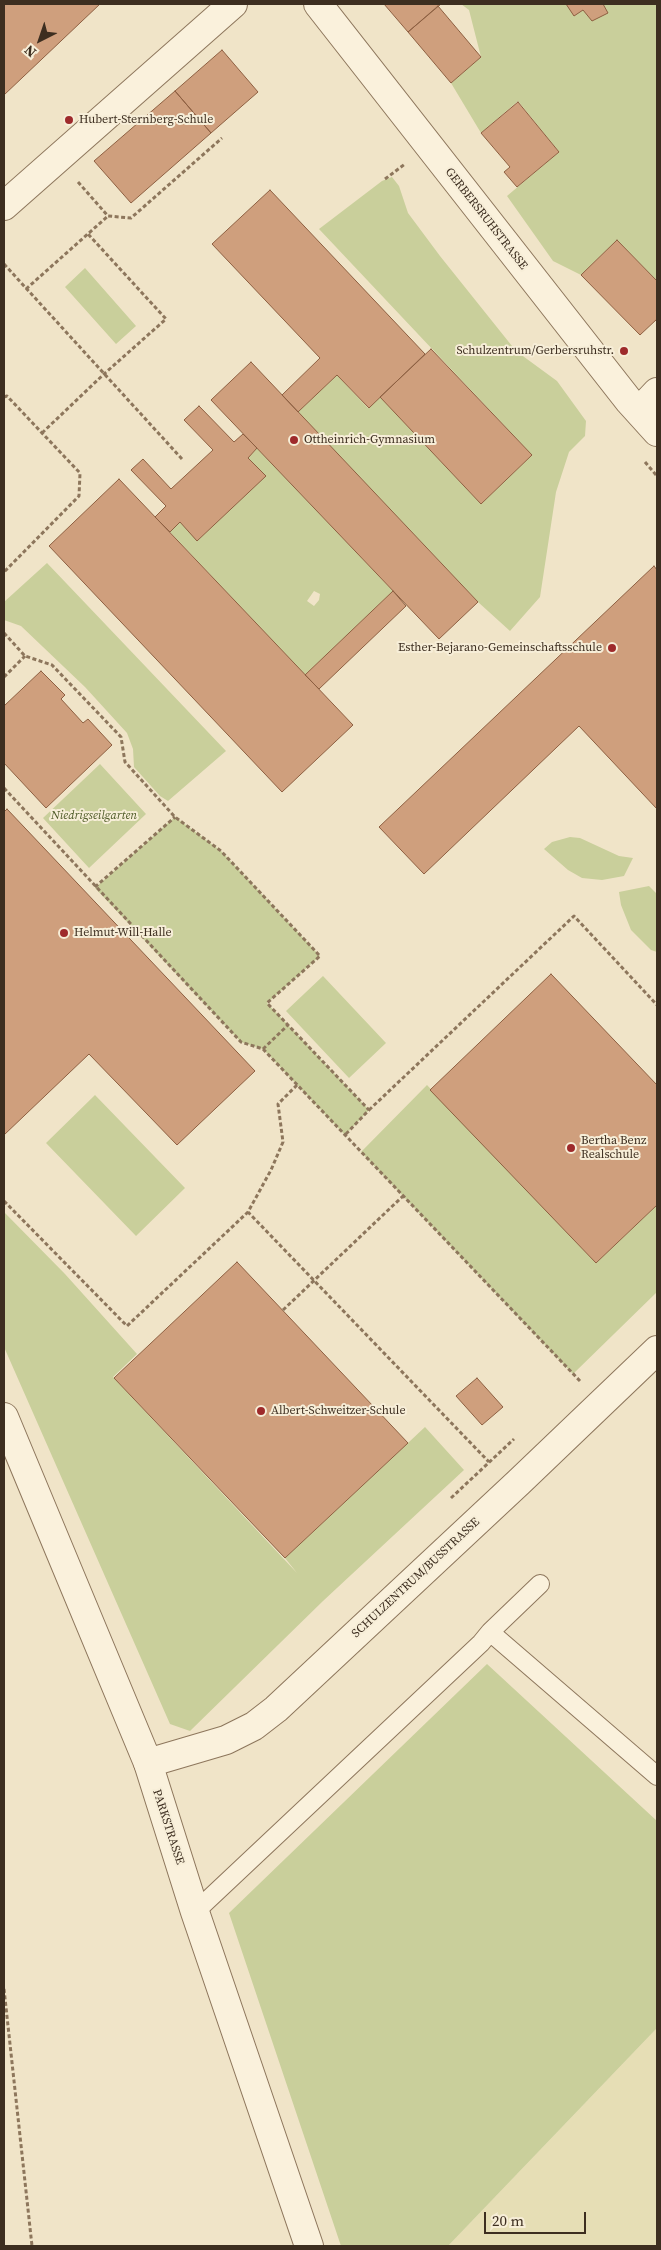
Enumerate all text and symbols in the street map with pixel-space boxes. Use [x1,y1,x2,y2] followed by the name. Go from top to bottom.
[15,15,65,65] north arrow
[20,40,41,62] text: N
[79,113,213,127] place label: Hubert-Sternberg-Schule
[63,114,75,126] marker: Hubert-Sternberg-Schule
[442,165,530,273] street label: GERBERSRUHSTRASSE
[456,344,614,358] place label: Schulzentrum/Gerbersruhstr.
[618,345,630,357] marker: Schulzentrum/Gerbersruhstr.
[304,433,435,447] place label: Ottheinrich-Gymnasium
[288,434,300,446] marker: Ottheinrich-Gymnasium
[398,641,602,655] place label: Esther-Bejarano-Gemeinschaftsschule
[606,642,618,654] marker: Esther-Bejarano-Gemeinschaftsschule
[51,809,137,823] park label: Niedrigseilgarten
[74,926,172,940] place label: Helmut-Will-Halle
[58,927,70,939] marker: Helmut-Will-Halle
[581,1134,646,1162] place label: Bertha Benz Realschule
[565,1142,577,1154] marker: Bertha Benz Realschule
[271,1404,406,1418] place label: Albert-Schweitzer-Schule
[255,1405,267,1417] marker: Albert-Schweitzer-Schule
[349,1515,483,1641] street label: SCHULZENTRUM/BUSSTRASSE
[149,1787,187,1867] street label: PARKSTRASSE
[486,2202,588,2234] scale bar
[492,2210,524,2231] text: 20 m

